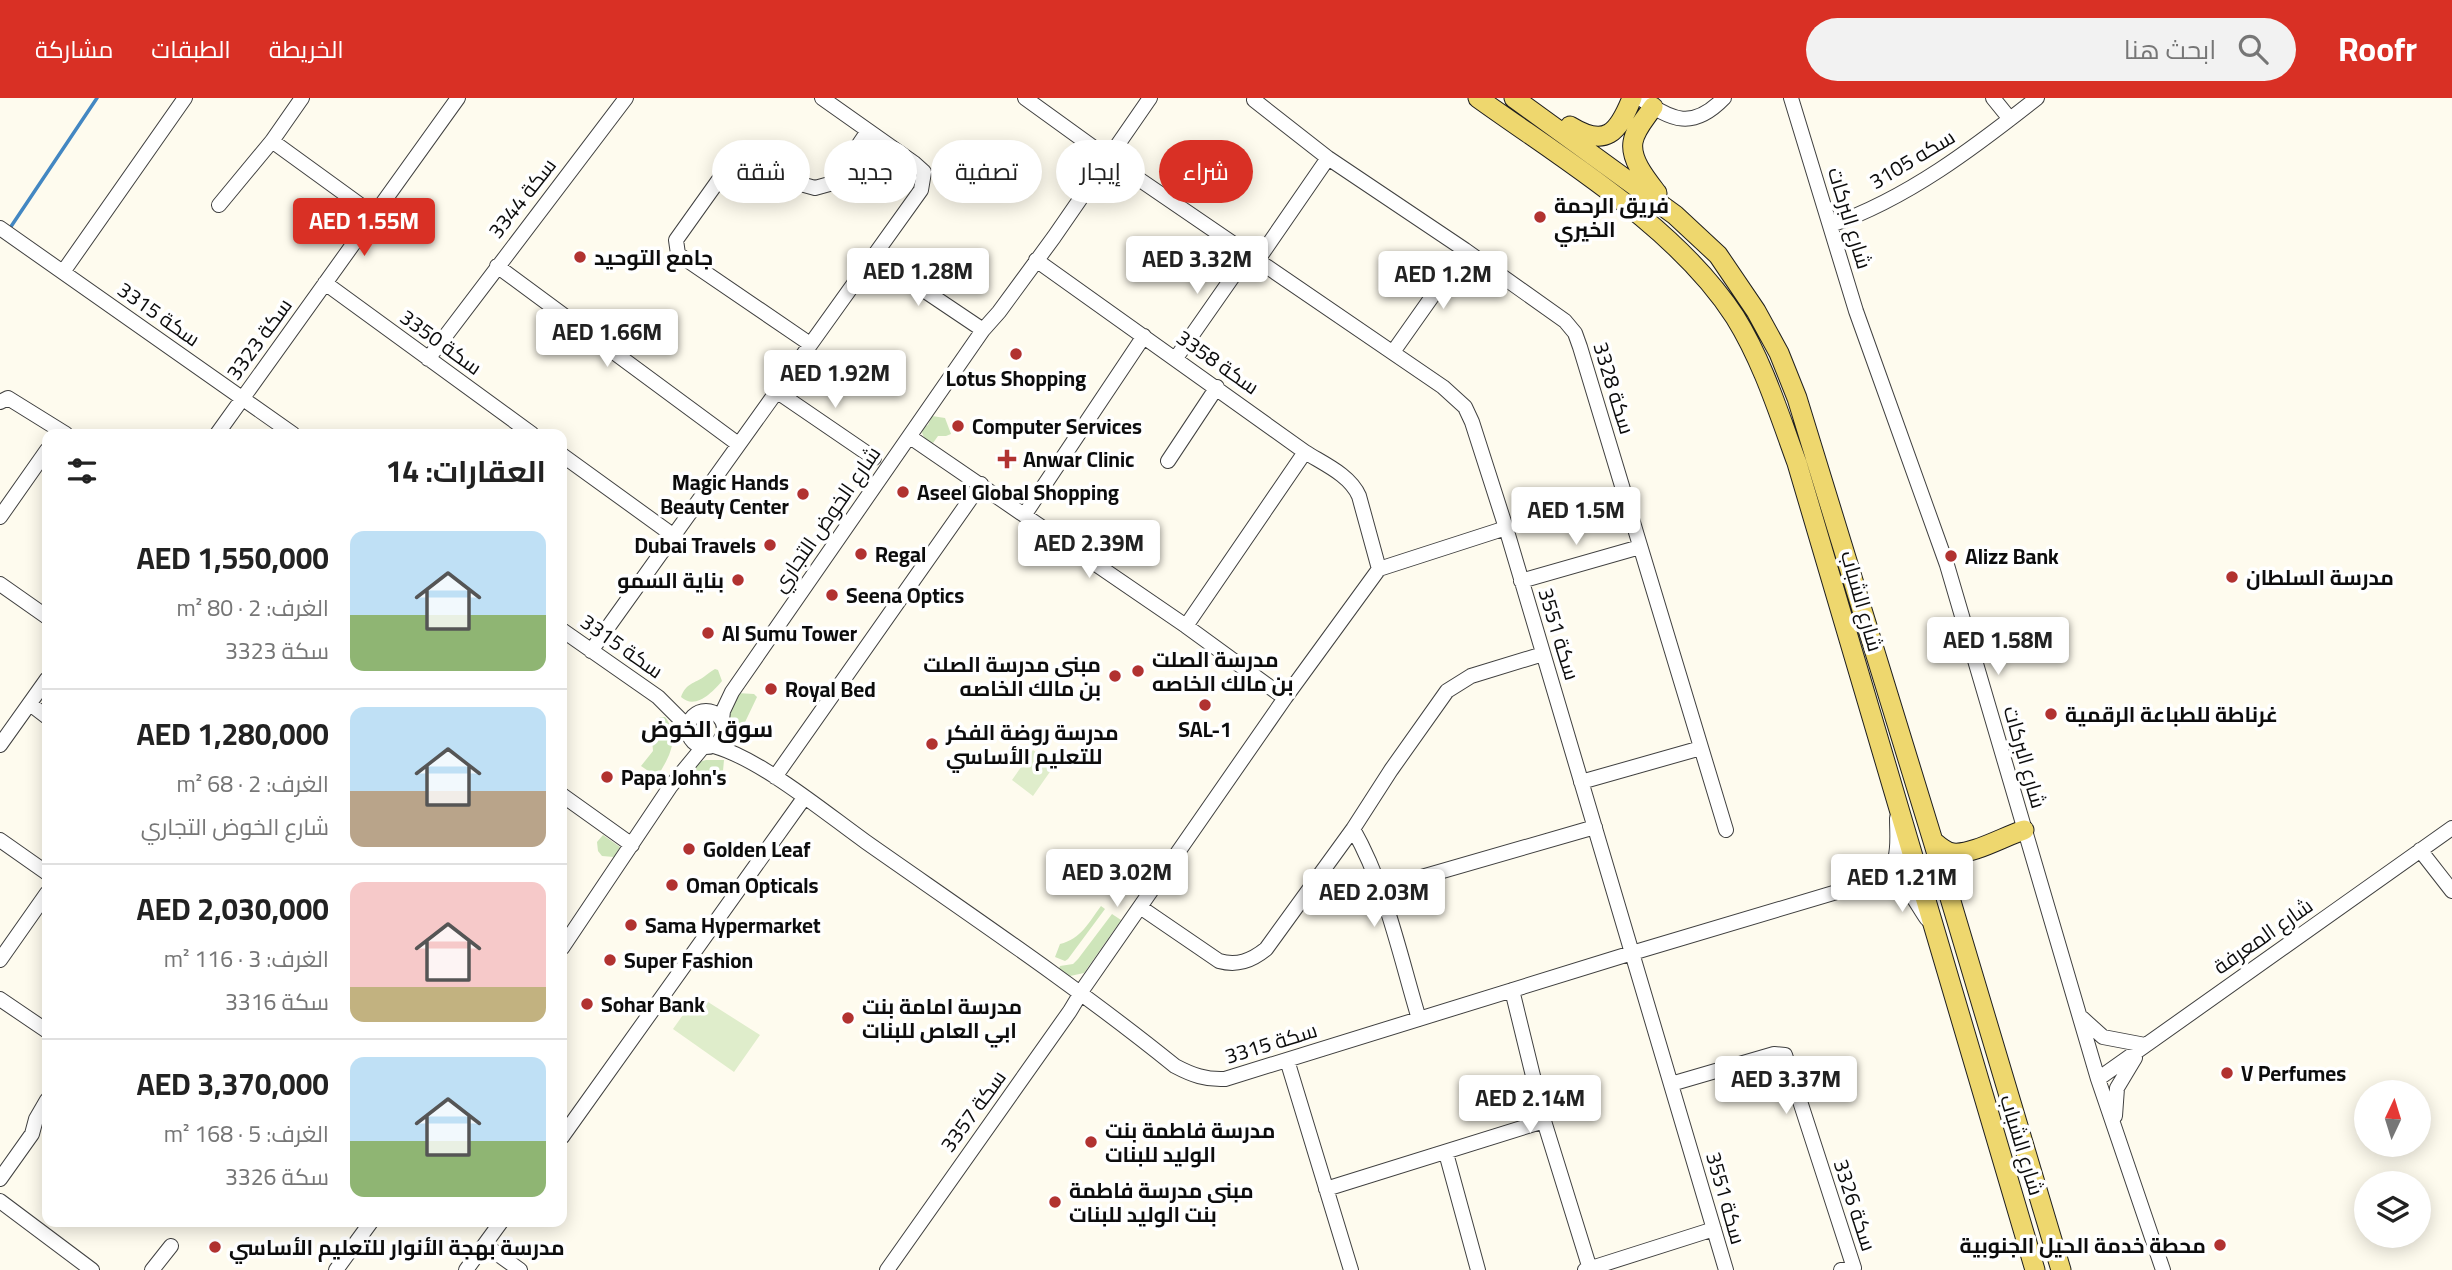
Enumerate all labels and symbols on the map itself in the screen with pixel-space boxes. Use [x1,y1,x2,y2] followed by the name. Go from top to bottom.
[1861,118,1963,200] street label: سكه 3105
[477,149,567,247] street label: سكة 3344
[1816,162,1884,274] street label: شارع البركات
[1554,186,1669,249] place label: فريق الرحمة الخيري
[284,198,444,258] pin: AED 1.55M
[1532,209,1548,225] marker: فريق الرحمة الخيري
[1117,236,1277,296] pin: AED 3.32M
[594,238,713,277] place label: جامع التوحيد
[838,248,998,308] pin: AED 1.28M
[572,249,588,265] marker: جامع التوحيد
[1371,252,1515,311] pin: AED 1.2M
[109,271,209,357] street label: سكة 3315
[215,289,303,389] street label: سكة 3323
[391,298,491,386] street label: سكة 3350
[527,310,687,369] pin: AED 1.66M
[1168,319,1268,405] street label: سكة 3358
[1581,337,1647,439] street label: سكة 3328
[1008,346,1024,362] marker: Lotus Shopping
[755,350,915,410] pin: AED 1.92M
[946,359,1086,398] place label: Lotus Shopping
[972,407,1142,446] place label: Computer Services
[950,418,966,434] marker: Computer Services
[761,437,891,601] street label: شارع الخوض التجاري
[1023,440,1134,479] place label: Anwar Clinic
[997,449,1017,469] marker: Anwar Clinic
[660,463,790,526] place label: Magic Hands Beauty Center
[917,473,1119,512] place label: Aseel Global Shopping
[895,484,911,500] marker: Aseel Global Shopping
[795,486,811,502] marker: Magic Hands Beauty Center
[1504,488,1648,547] pin: AED 1.5M
[1009,520,1169,580] pin: AED 2.39M
[634,526,756,565] place label: Dubai Travels
[875,535,926,574] place label: Regal
[762,537,778,553] marker: Dubai Travels
[1965,537,2059,576] place label: Alizz Bank
[853,546,869,562] marker: Regal
[1829,546,1895,656] street label: شارع الشباب
[1943,548,1959,564] marker: Alizz Bank
[2246,558,2394,597] place label: مدرسة السلطان
[617,561,724,600] place label: بناية السمو
[2224,569,2240,585] marker: مدرسة السلطان
[730,572,746,588] marker: بناية السمو
[846,576,964,615] place label: Seena Optics
[1526,583,1592,685] street label: سكة 3551
[824,587,840,603] marker: Seena Optics
[572,603,672,689] street label: سكة 3315
[722,614,858,653] place label: Al Sumu Tower
[1918,618,2078,677] pin: AED 1.58M
[700,625,716,641] marker: Al Sumu Tower
[1152,640,1293,703] place label: مدرسة الصلت بن مالك الخاصه
[923,645,1101,708] place label: مبنى مدرسة الصلت بن مالك الخاصه
[1130,663,1146,679] marker: مدرسة الصلت بن مالك الخاصه
[1107,668,1123,684] marker: مبنى مدرسة الصلت بن مالك الخاصه
[785,670,876,709] place label: Royal Bed
[763,681,779,697] marker: Royal Bed
[2065,695,2278,734] place label: غرناطة للطباعة الرقمية
[1197,697,1213,713] marker: SAL-1
[1992,701,2058,813] street label: شارع البركات
[2043,706,2059,722] marker: غرناطة للطباعة الرقمية
[641,707,773,750] district label: سوق الخوض
[1178,710,1232,749] place label: SAL-1
[945,713,1119,776] place label: مدرسة روضة الفكر للتعليم الأساسي
[924,736,940,752] marker: مدرسة روضة الفكر للتعليم الأساسي
[621,758,727,797] place label: Papa John's
[599,769,615,785] marker: Papa John's
[703,830,811,869] place label: Golden Leaf
[681,841,697,857] marker: Golden Leaf
[1037,850,1197,909] pin: AED 3.02M
[1822,854,1982,914] pin: AED 1.21M
[686,866,819,905] place label: Oman Opticals
[1294,870,1454,929] pin: AED 2.03M
[664,877,680,893] marker: Oman Opticals
[2205,887,2321,985] street label: شارع المعرفة
[645,906,821,945] place label: Sama Hypermarket
[623,917,639,933] marker: Sama Hypermarket
[624,941,753,980] place label: Super Fashion
[602,952,618,968] marker: Super Fashion
[601,985,705,1024] place label: Sohar Bank
[862,987,1022,1050] place label: مدرسة امامة بنت ابي العاص للبنات
[579,996,595,1012] marker: Sohar Bank
[840,1010,856,1026] marker: مدرسة امامة بنت ابي العاص للبنات
[1220,1010,1322,1076] street label: سكة 3315
[2241,1054,2346,1093] place label: V Perfumes
[1706,1056,1866,1116] pin: AED 3.37M
[929,1061,1017,1161] street label: سكة 3357
[2219,1065,2235,1081] marker: V Perfumes
[1450,1076,1610,1135] pin: AED 2.14M
[2354,1080,2431,1157] north arrow
[1988,1090,2056,1200] street label: شارع الشباب
[1105,1111,1275,1174] place label: مدرسة فاطمة بنت الوليد للبنات
[1083,1134,1099,1150] marker: مدرسة فاطمة بنت الوليد للبنات
[1694,1147,1758,1249] street label: سكة 3551
[1822,1154,1888,1256] street label: سكة 3326
[1069,1171,1254,1234] place label: مبنى مدرسة فاطمة بنت الوليد للبنات
[1047,1194,1063,1210] marker: مبنى مدرسة فاطمة بنت الوليد للبنات
[1959,1226,2206,1265] place label: محطة خدمة الحيل الجنوبية
[229,1228,565,1267] place label: مدرسة بهجة الأنوار للتعليم الأساسي
[2212,1237,2228,1253] marker: محطة خدمة الحيل الجنوبية
[207,1239,223,1255] marker: مدرسة بهجة الأنوار للتعليم الأساسي

